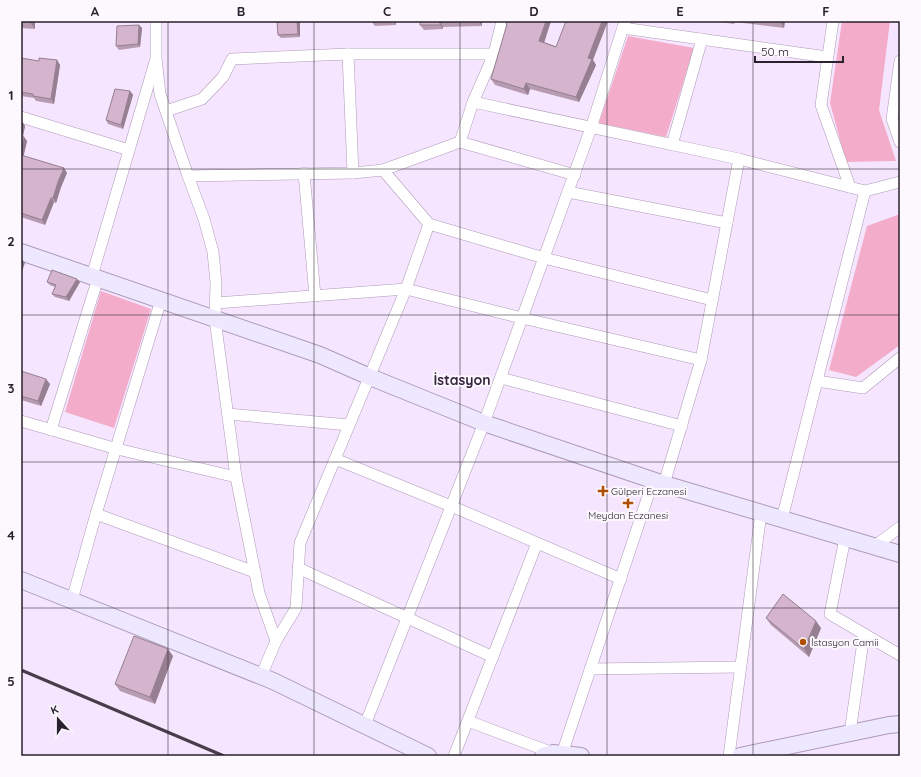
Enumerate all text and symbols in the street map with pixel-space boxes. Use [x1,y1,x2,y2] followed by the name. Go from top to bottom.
[91,3,100,19] text: A
[237,3,245,19] text: B
[383,3,391,19] text: C
[529,3,539,19] text: D
[676,3,684,19] text: E
[822,3,830,19] text: F
[755,38,843,64] scale bar
[761,44,789,59] text: 50 m
[8,87,14,103] text: 1
[7,233,15,249] text: 2
[433,371,491,389] district label: İstasyon
[8,380,15,396] text: 3
[611,485,686,498] place label: Gülperi Eczanesi
[598,486,608,496] marker: Gülperi Eczanesi
[623,498,633,508] marker: Meydan Eczanesi
[588,509,668,522] place label: Meydan Eczanesi
[7,527,15,543] text: 4
[811,636,879,649] place label: İstasyon Camii
[798,637,808,647] marker: İstasyon Camii
[7,673,15,689] text: 5
[38,699,78,739] north arrow
[49,702,60,717] text: K

